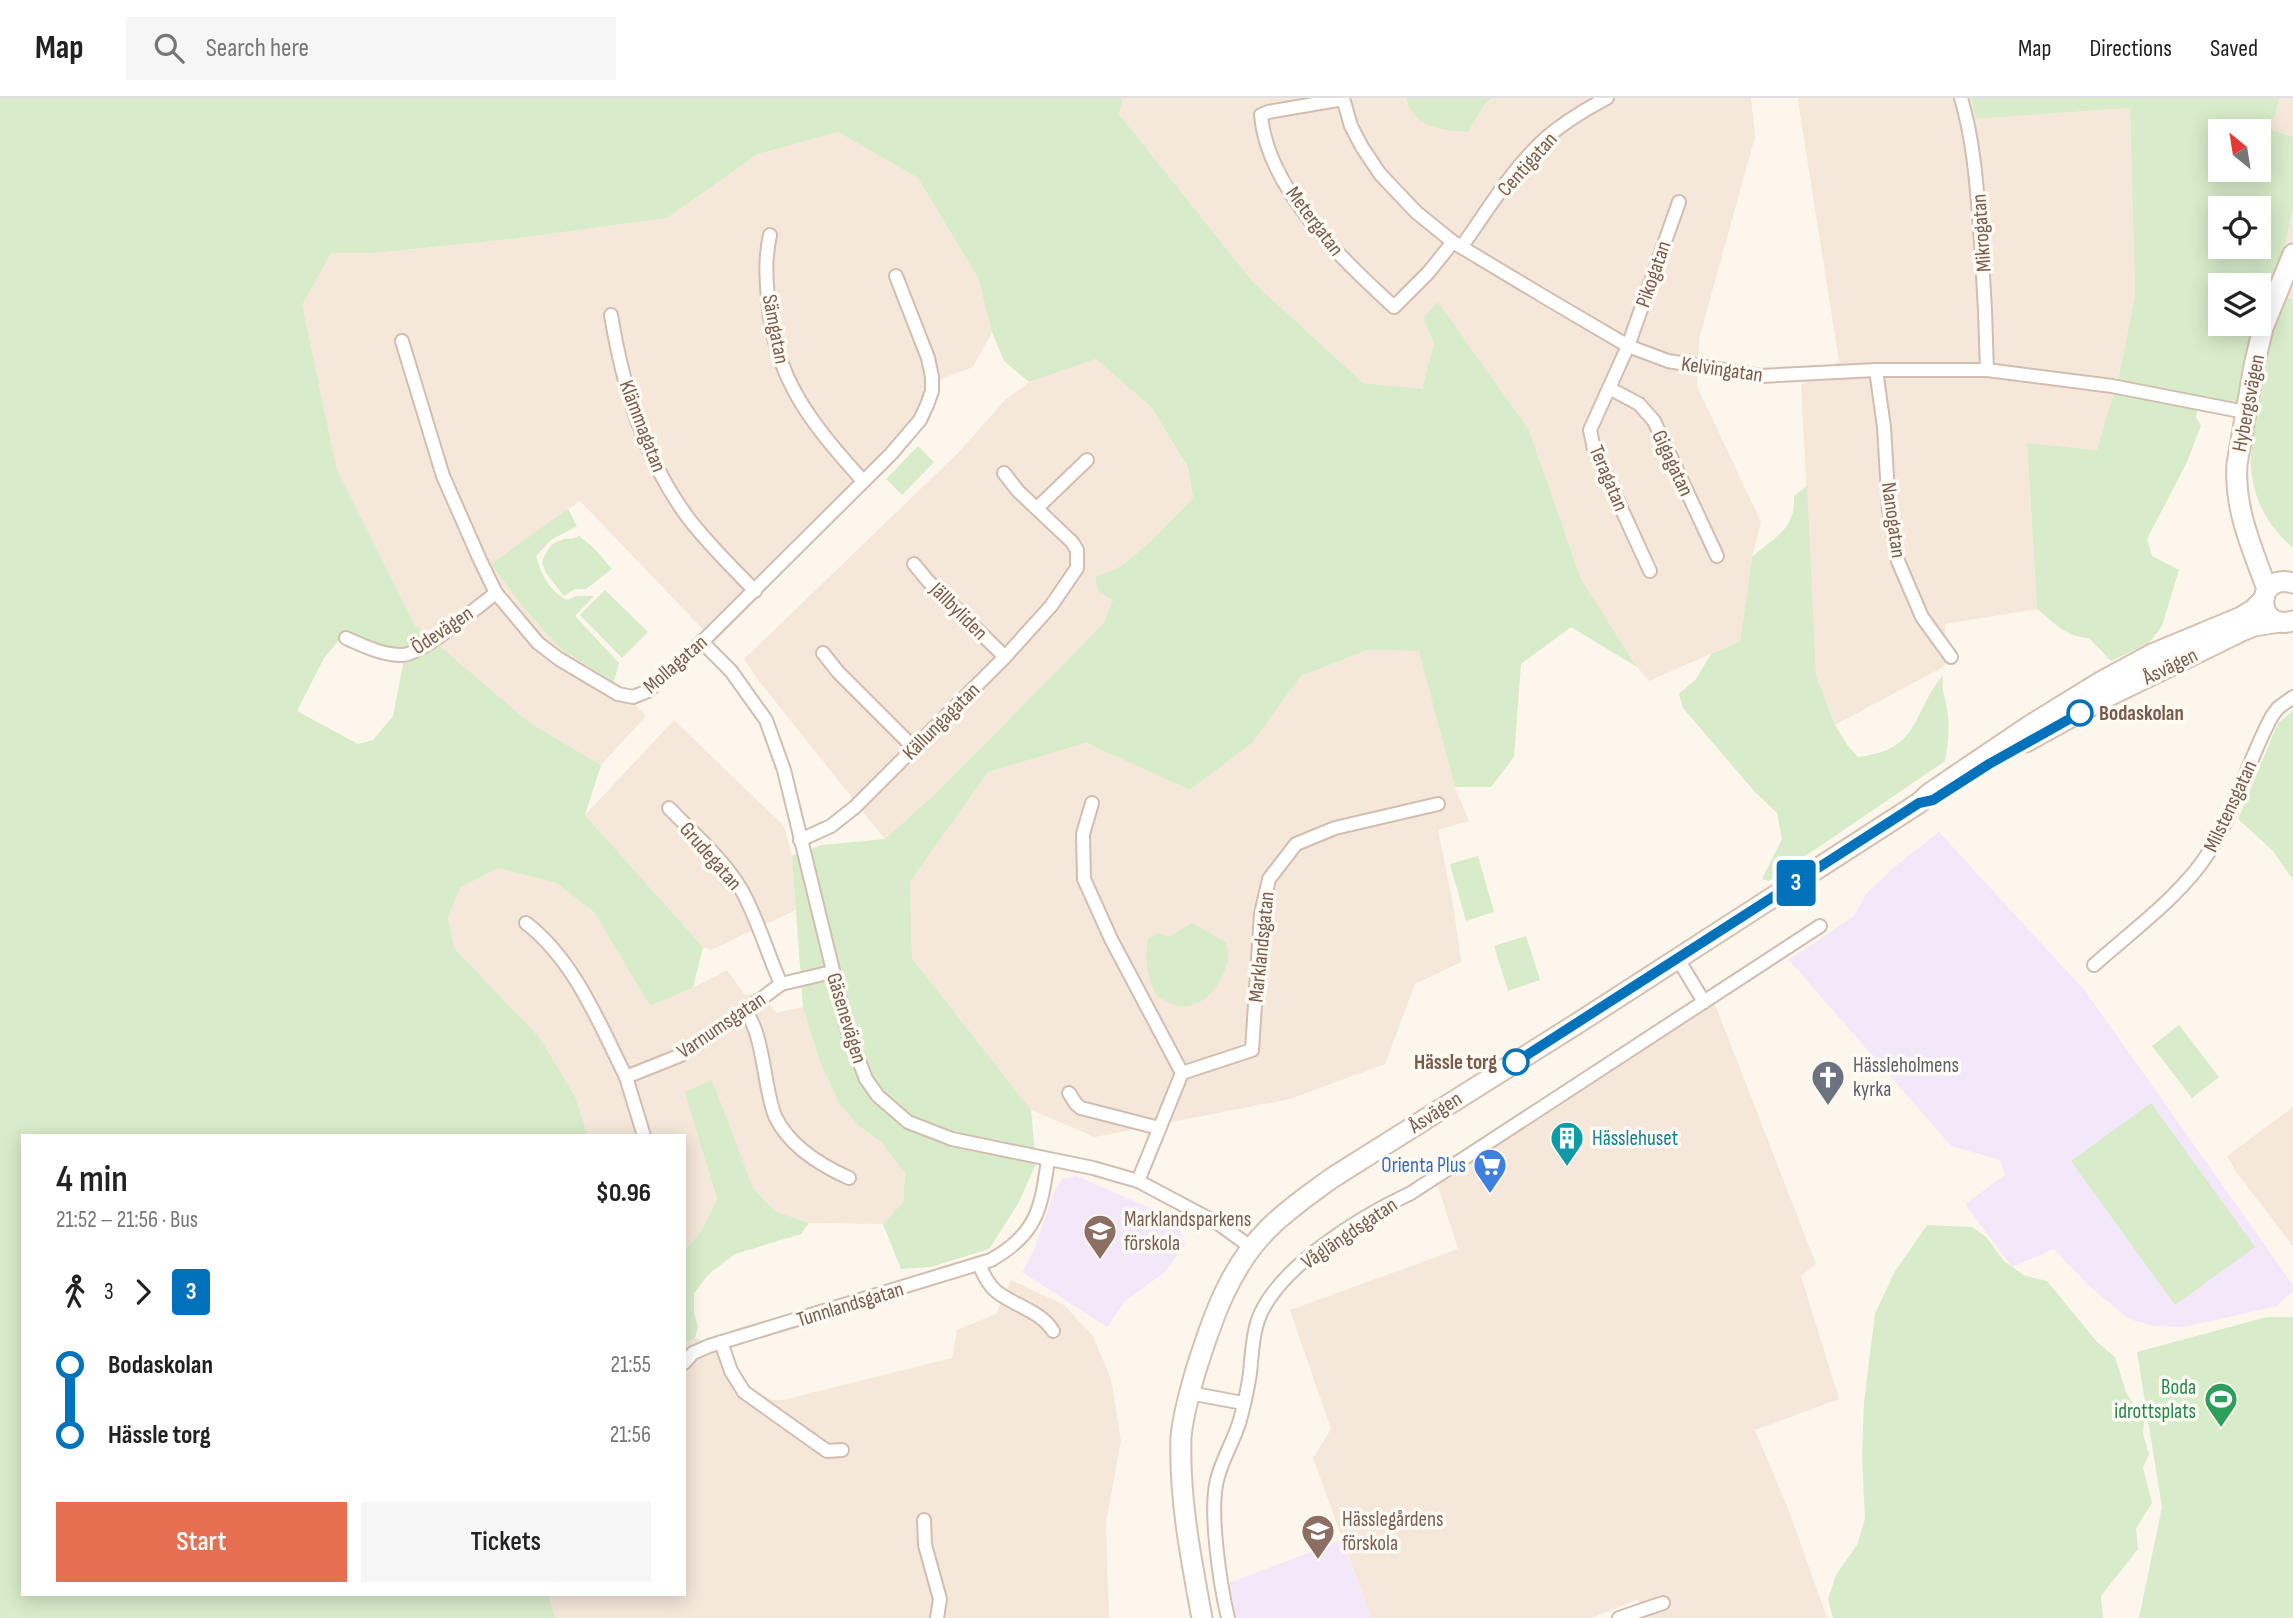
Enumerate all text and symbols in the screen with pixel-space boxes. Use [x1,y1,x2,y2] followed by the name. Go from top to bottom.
[126,17,616,80] search box
[35,28,84,68] text: Map
[150,29,188,67] icon: search
[206,33,309,64] text: Search here
[2018,34,2051,63] text: Map
[2089,34,2172,63] text: Directions
[2210,34,2258,63] text: Saved
[2208,119,2272,182] north arrow
[2208,119,2271,336] map controls
[1492,127,1563,201] street label: Centigatan
[1280,182,1349,261] street label: Metergatan
[1966,193,1997,273] street label: Mikrogatan
[2208,196,2271,259] button: locate
[1630,238,1676,311] street label: Pikogatan
[2208,273,2271,336] button: layers
[757,292,794,366] street label: Sämgatan
[1680,351,1764,388] street label: Kelvingatan
[2227,352,2270,454] street label: Hybergsvägen
[614,377,671,476] street label: Klämmagatan
[1646,426,1699,500] street label: Gigagatan
[1584,442,1634,515] street label: Teragatan
[1876,481,1911,559] street label: Nanogatan
[924,577,993,645] street label: Jällbyliden
[407,601,478,660] street label: Ödevägen
[638,630,712,699] street label: Mollagatan
[2138,642,2202,691] street label: Åsvägen
[898,678,985,765] street label: Källungagatan
[2067,700,2093,726] marker: Bodaskolan
[2099,701,2184,726] place label: Bodaskolan
[2198,756,2263,856] street label: Milstensgatan
[674,817,747,896] street label: Grudegatan
[1773,860,1819,906] line badge: 3
[1791,868,1801,897] text: 3
[1243,890,1280,1004] street label: Marklandsgatan
[821,970,872,1066] street label: Gäsenevägen
[672,987,770,1064] street label: Varnumsgatan
[1503,1049,1529,1075] marker: Hässle torg
[1414,1050,1497,1075] place label: Hässle torg
[1853,1053,1959,1102] place label: Hässleholmens kyrka
[1809,1058,1847,1107] church icon: Hässleholmens kyrka
[1403,1086,1466,1139] street label: Åsvägen
[1548,1119,1586,1168] building icon: Hässlehuset
[1592,1126,1678,1151] place label: Hässlehuset
[1471,1146,1509,1195] supermarket icon: Orienta Plus
[1381,1153,1466,1178] place label: Orienta Plus
[56,1157,128,1202] text: 4 min
[596,1178,651,1209] text: $0.96
[1297,1192,1402,1275] street label: Våglängdsgatan
[56,1206,198,1234] text: 21:52 – 21:56 · Bus
[1124,1207,1251,1256] place label: Marklandsparkens förskola
[1081,1212,1119,1261] school or university icon: Marklandsparkens förskola
[56,1273,94,1311] icon: walk
[124,1273,162,1311] icon: forward
[794,1276,907,1333] street label: Tunnlandsgatan
[186,1277,196,1306] text: 3
[104,1278,114,1306] text: 3
[108,1350,213,1381] text: Bodaskolan
[611,1351,651,1379] text: 21:55
[2114,1375,2196,1424] place label: Boda idrottsplats
[2202,1380,2240,1429] sports icon: Boda idrottsplats
[108,1420,211,1451] text: Hässle torg
[610,1421,651,1449] text: 21:56
[56,1502,347,1582] button: Start
[361,1502,651,1582] button: Tickets
[1342,1507,1444,1556] place label: Hässlegårdens förskola
[1299,1512,1337,1561] school or university icon: Hässlegårdens förskola

